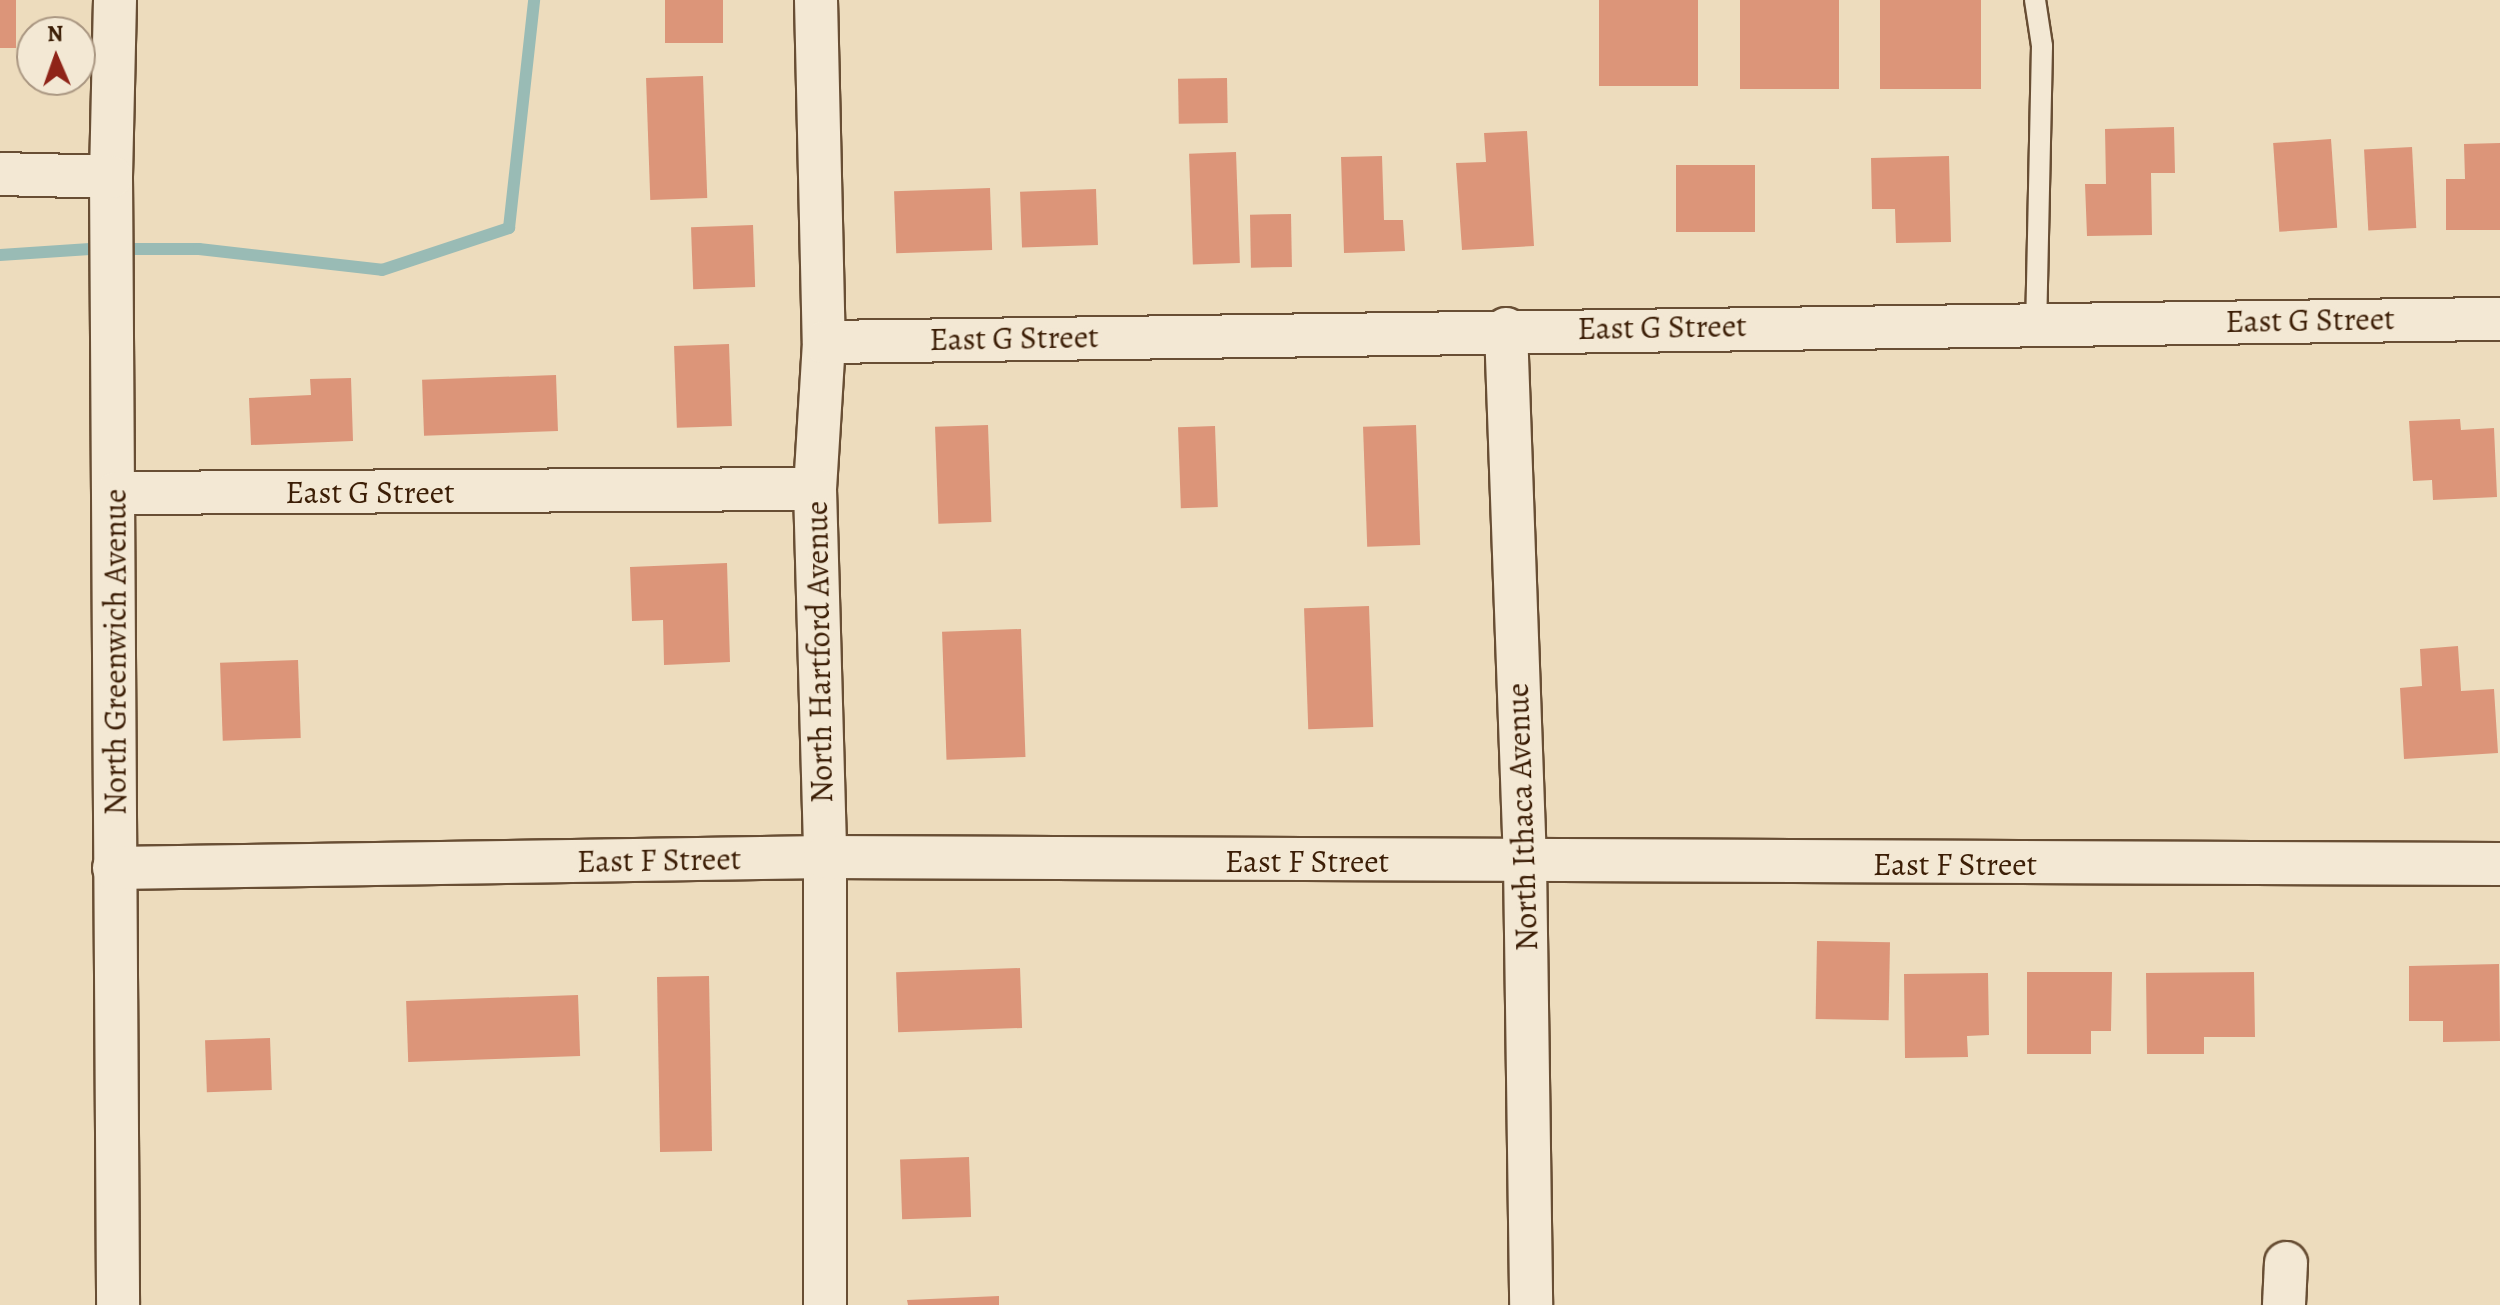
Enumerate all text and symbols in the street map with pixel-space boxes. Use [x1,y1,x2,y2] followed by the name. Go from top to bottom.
[16,16,96,96] north arrow
[47,19,64,49] text: N
[2225,299,2395,341] street label: East G Street
[1577,306,1747,348] street label: East G Street
[929,317,1099,359] street label: East G Street
[285,473,455,511] street label: East G Street
[96,489,134,815] street label: North Greenwich Avenue
[797,500,841,804] street label: North Hartford Avenue
[1498,682,1546,952] street label: North Ithaca Avenue
[577,839,741,881] street label: East F Street
[1225,842,1389,880] street label: East F Street
[1873,845,2037,883] street label: East F Street

